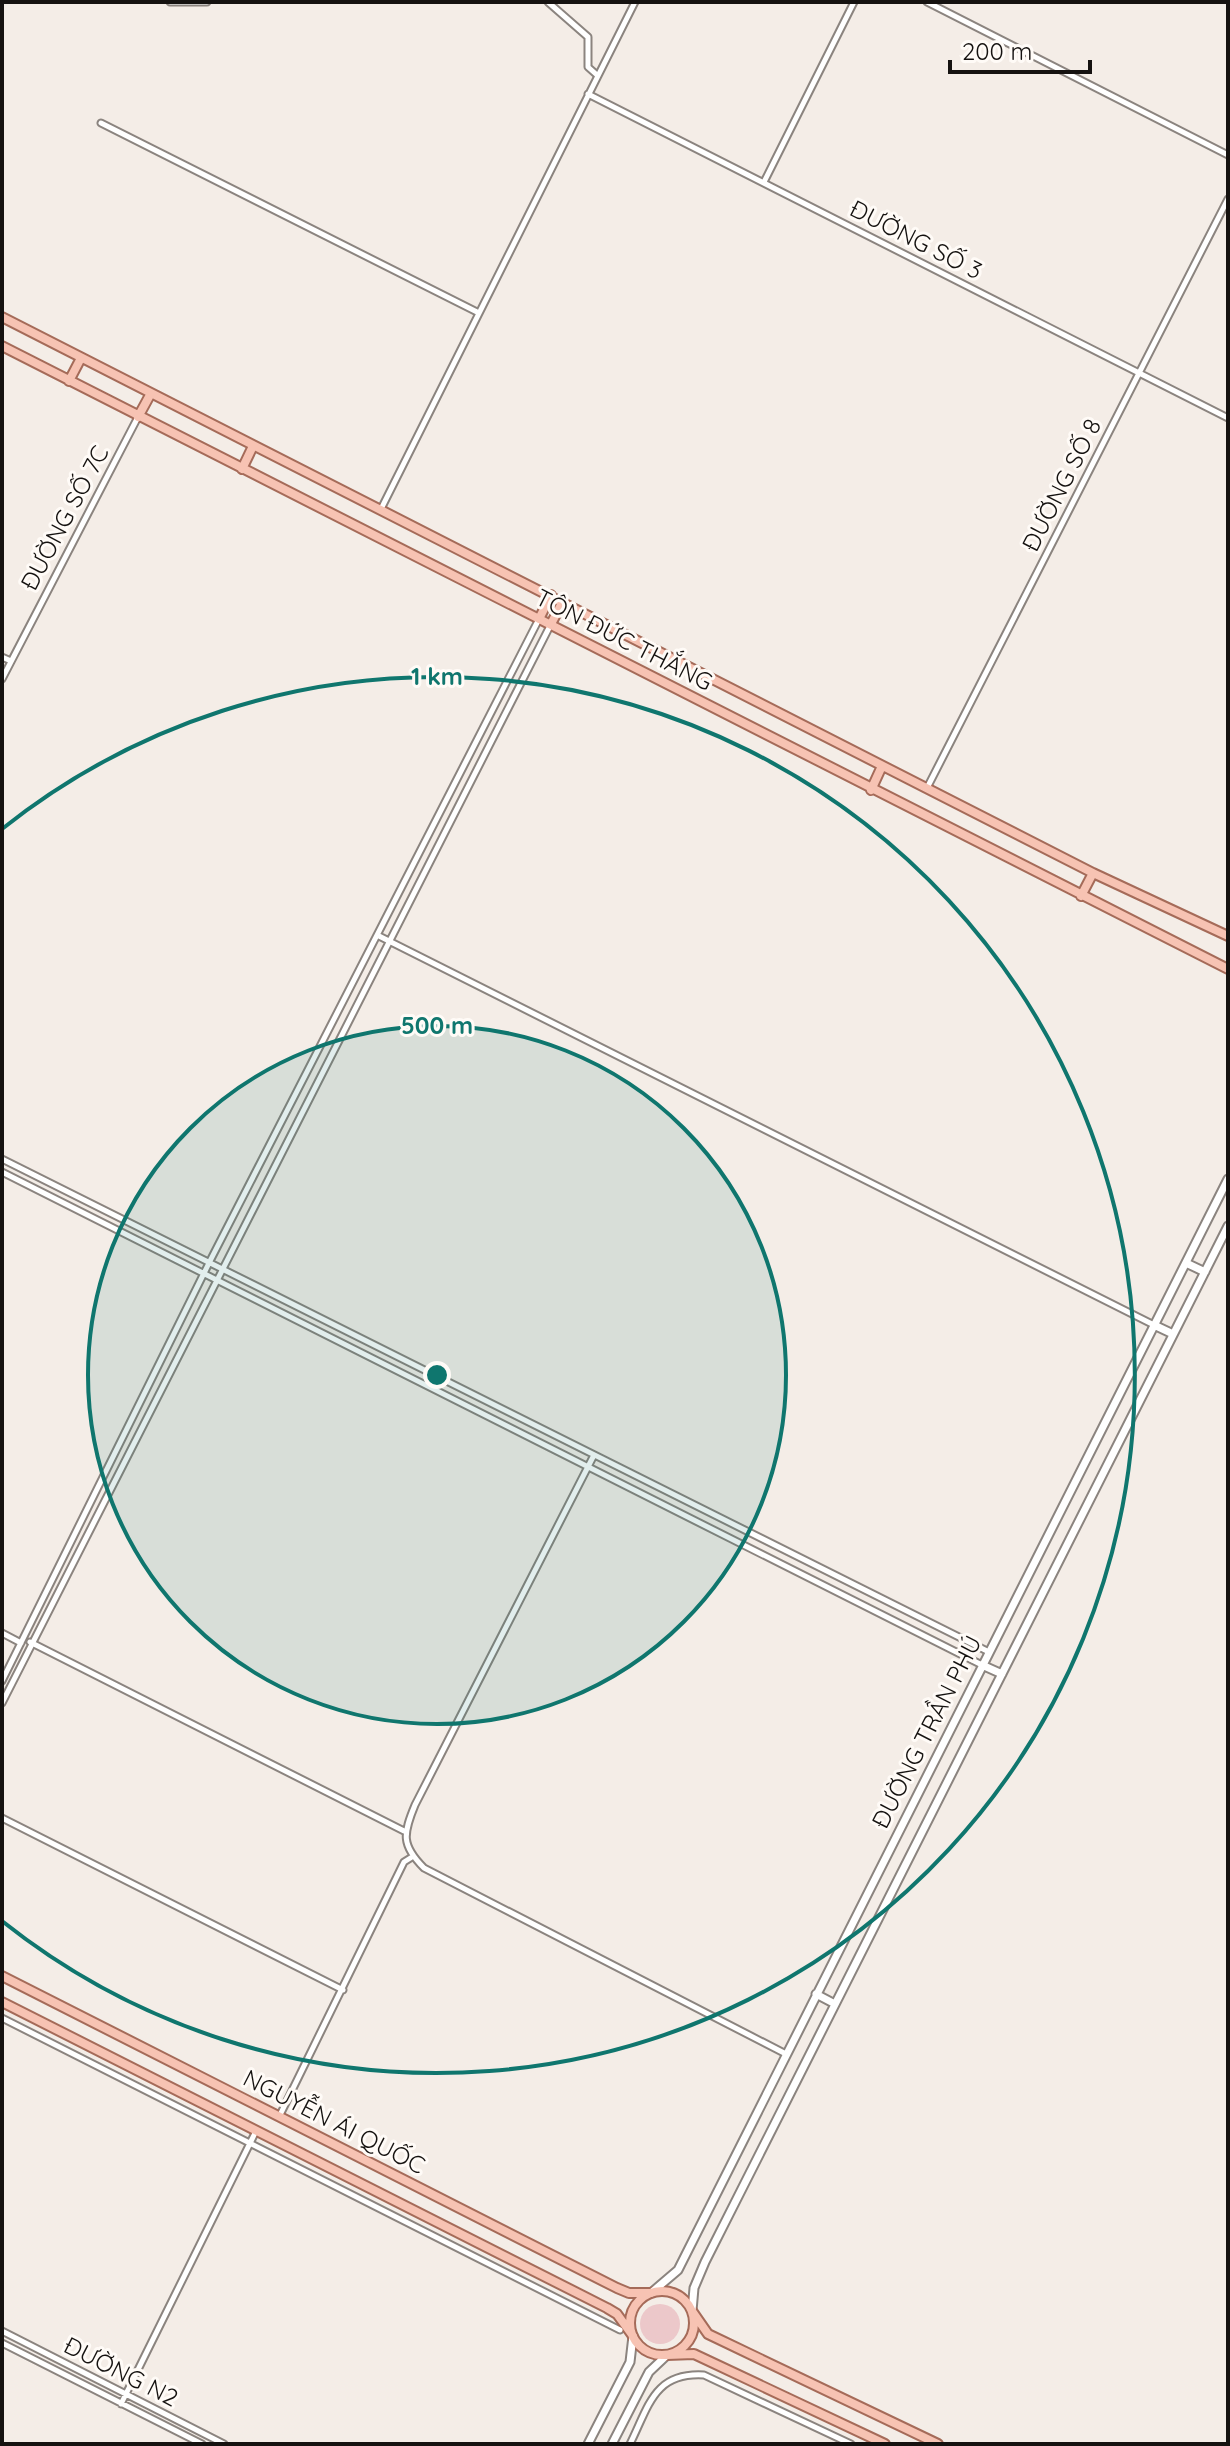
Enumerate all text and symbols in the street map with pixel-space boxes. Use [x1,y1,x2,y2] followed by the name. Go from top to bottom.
[950,24,1090,74] scale bar
[962,36,1032,66] text: 200 m
[845,193,988,285] street label: ĐƯỜNG SỐ 3
[1015,413,1107,556] street label: ĐƯỜNG SỐ 8
[13,440,115,595] street label: ĐƯỜNG SỐ 7C
[531,579,719,697] street label: TÔN ĐỨC THẮNG
[411,661,463,691] text: 1 km
[401,1010,473,1040] text: 500 m
[423,1361,451,1389] centre of rings
[864,1630,988,1833] street label: ĐƯỜNG TRẦN PHÚ
[239,2061,431,2180] street label: NGUYỄN ÁI QUỐC
[59,2330,184,2413] street label: ĐƯỜNG N2

